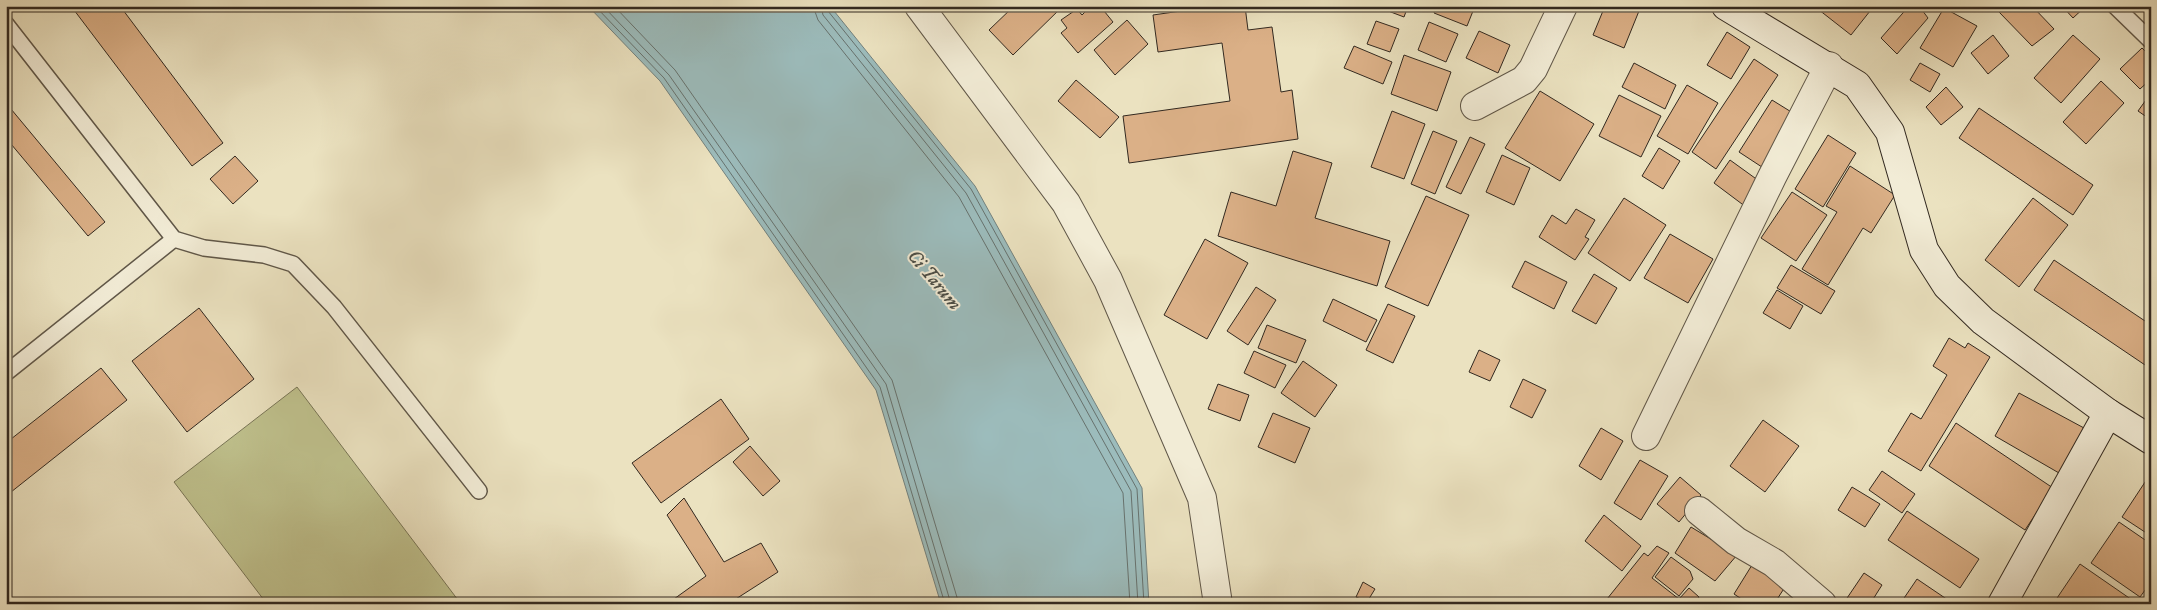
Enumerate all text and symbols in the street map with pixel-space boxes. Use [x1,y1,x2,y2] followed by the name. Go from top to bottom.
[902,245,966,315] water label: Ci Tarum

